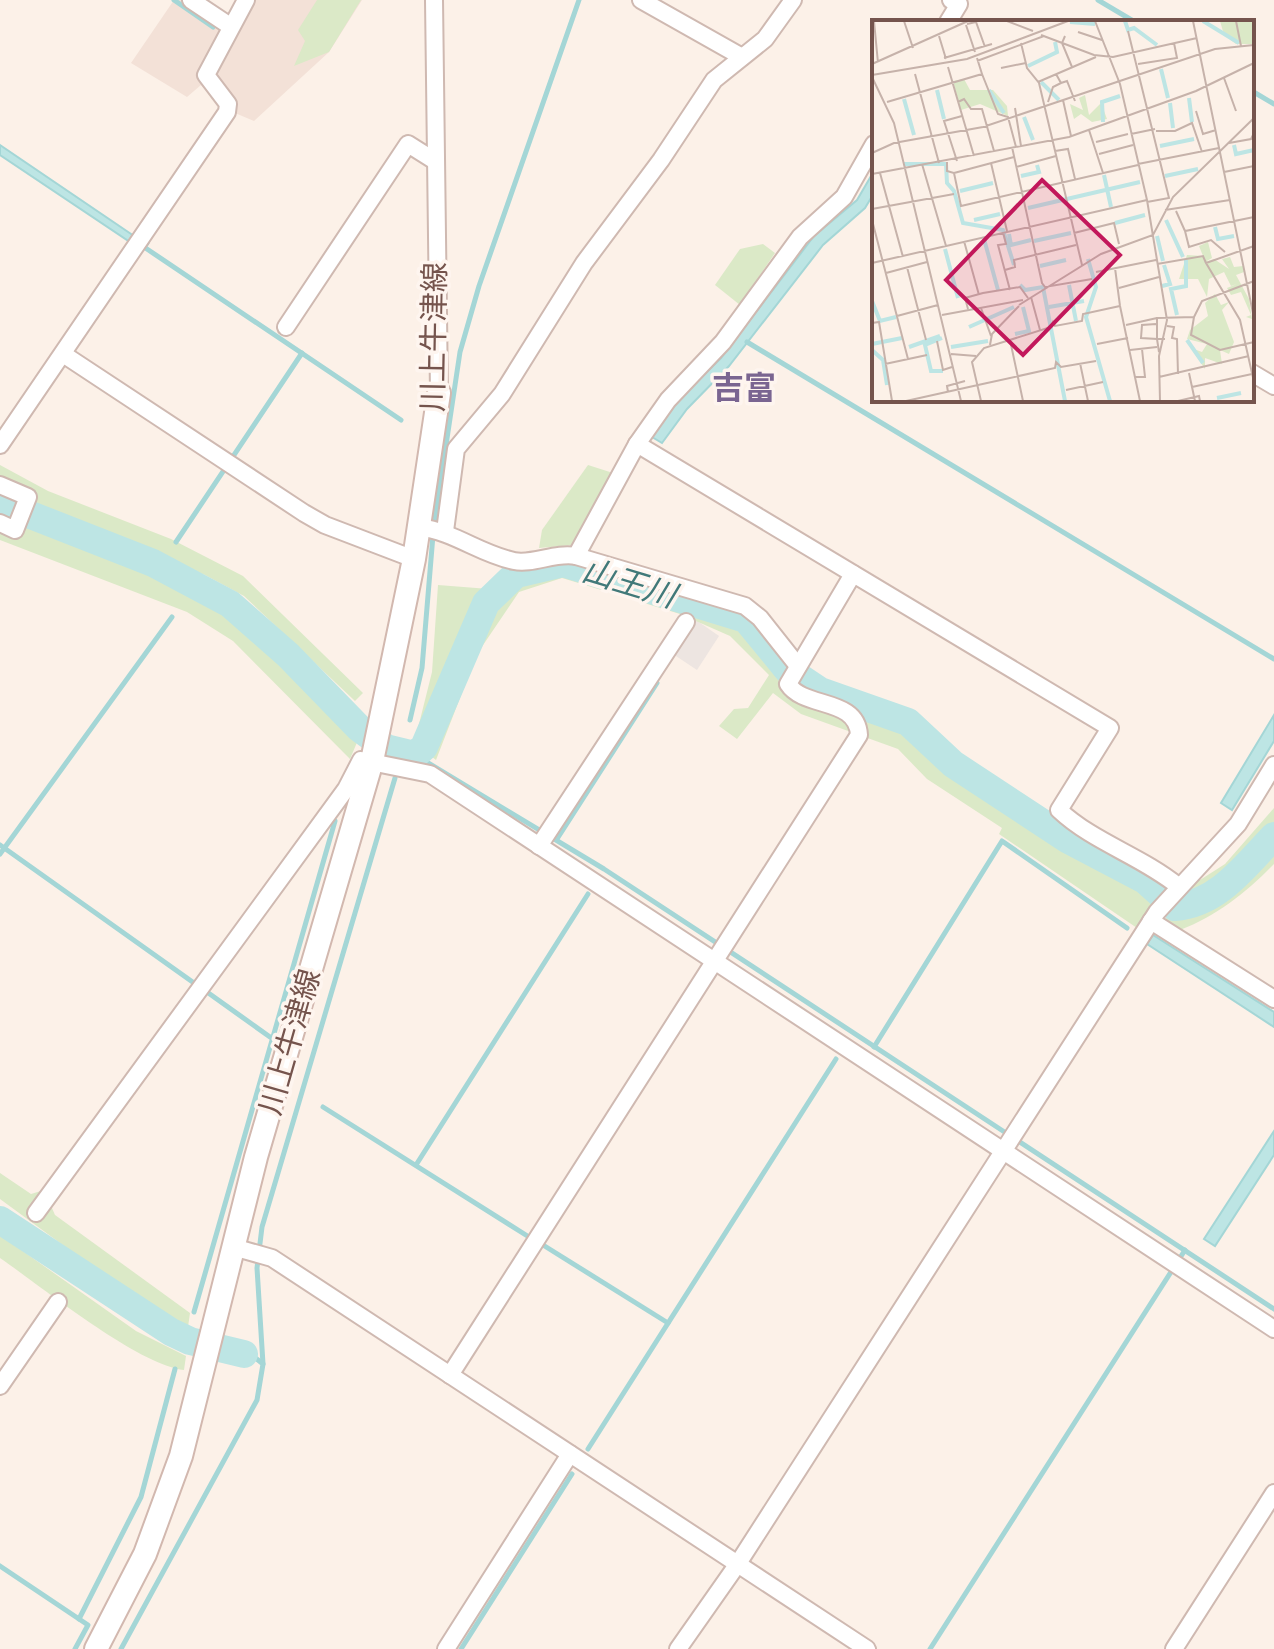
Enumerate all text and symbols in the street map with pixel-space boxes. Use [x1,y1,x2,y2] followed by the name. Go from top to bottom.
[872,20,1254,402] inset map
[413,262,453,412] street label: 川上牛津線
[712,367,776,407] district label: 吉富
[578,549,684,616] water label: 山王川
[250,964,328,1119] street label: 川上牛津線

